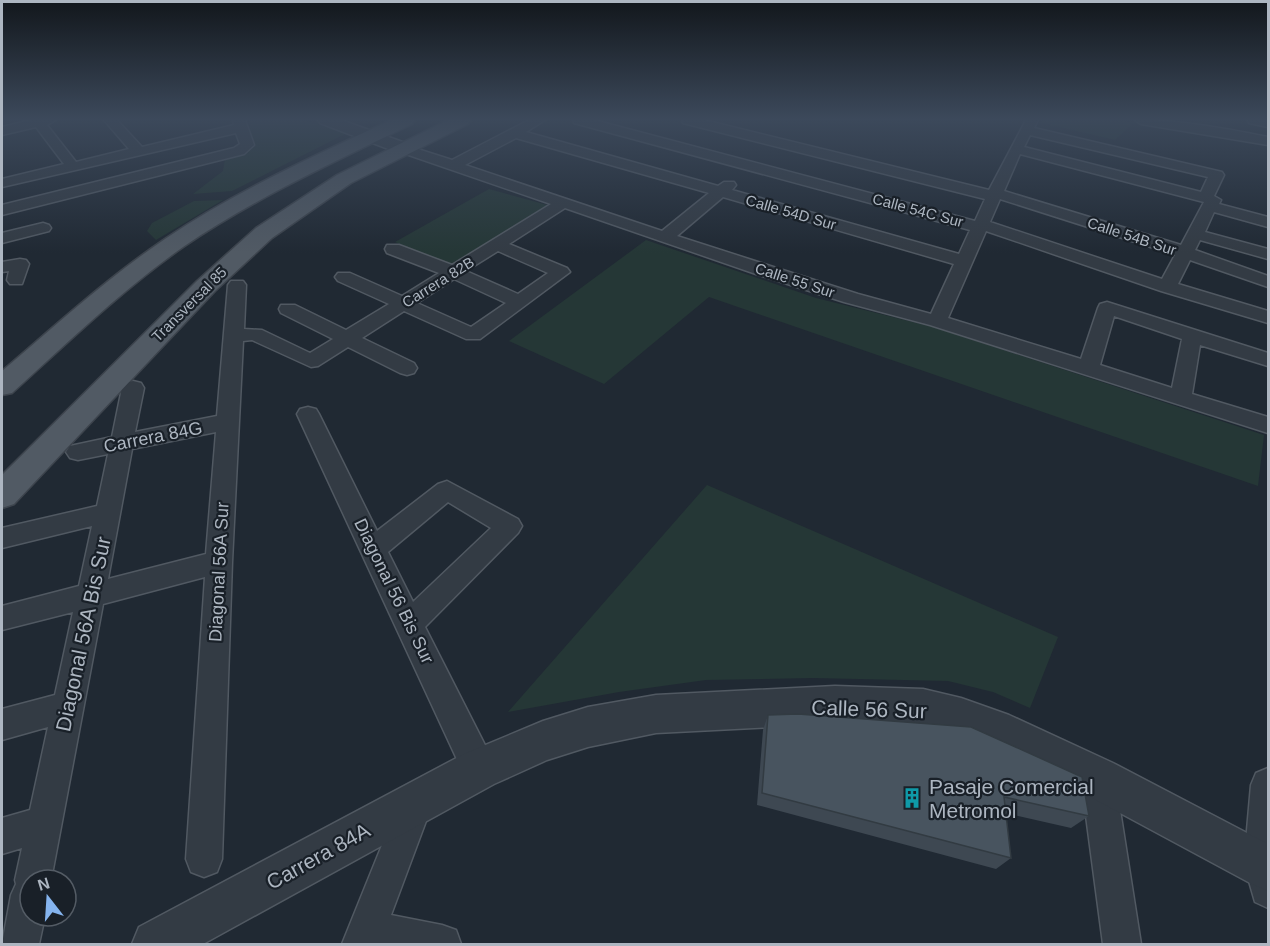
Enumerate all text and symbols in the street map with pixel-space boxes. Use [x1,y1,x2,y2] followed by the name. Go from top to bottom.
[871,190,965,230] street label: Calle 54C Sur
[744,191,838,233] street label: Calle 54D Sur
[1085,214,1179,258] street label: Calle 54B Sur
[399,253,477,311] street label: Carrera 82B
[753,259,837,301] street label: Calle 55 Sur
[148,263,230,345] street label: Transversal 85
[102,418,204,456] street label: Carrera 84G
[205,502,233,642] street label: Diagonal 56A Sur
[350,515,438,667] street label: Diagonal 56 Bis Sur
[51,535,115,733] street label: Diagonal 56A Bis Sur
[811,695,927,723] street label: Calle 56 Sur
[929,775,1094,822] place label: Pasaje Comercial Metromol
[900,786,924,810] building icon: Pasaje Comercial Metromol
[262,818,374,894] street label: Carrera 84A
[18,868,78,928] north arrow
[36,874,52,894] text: N

